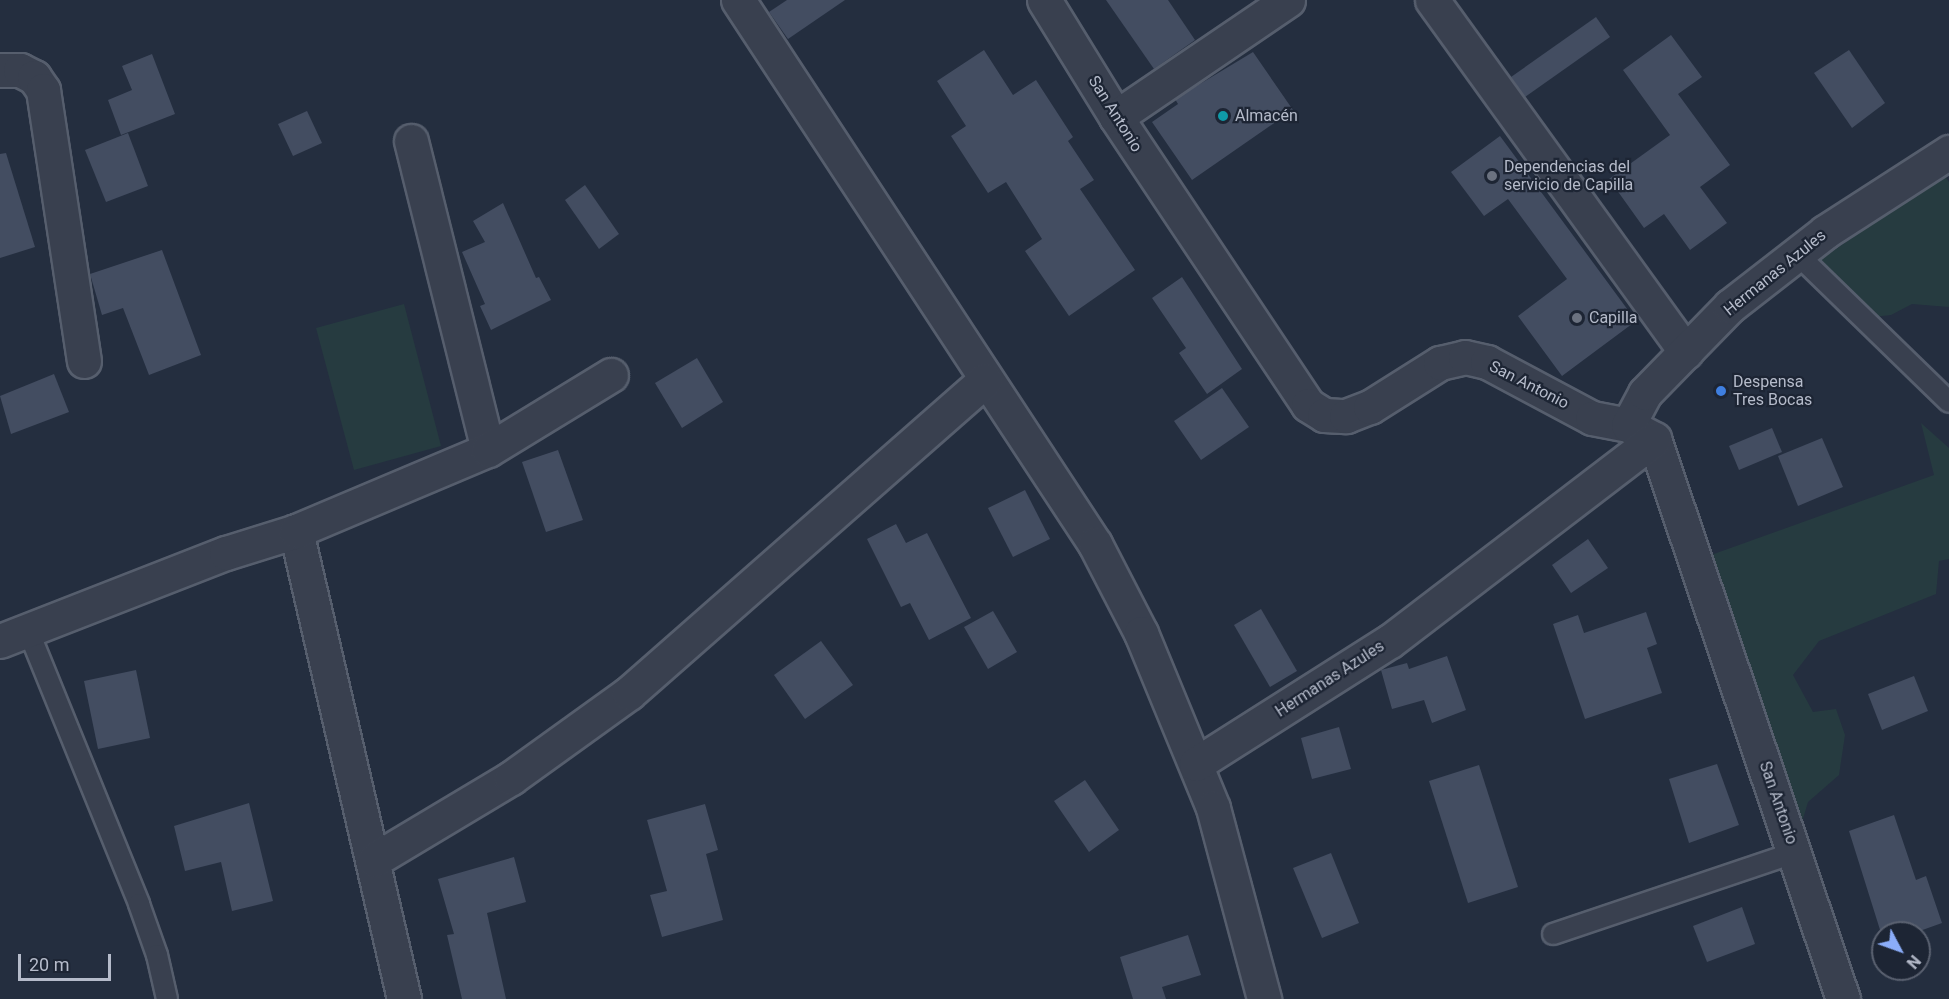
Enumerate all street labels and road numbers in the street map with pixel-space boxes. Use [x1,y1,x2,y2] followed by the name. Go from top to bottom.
[1084,72,1146,156] street label: San Antonio
[1720,226,1830,320] street label: Hermanas Azules
[1486,357,1572,413] street label: San Antonio
[1272,637,1388,721] street label: Hermanas Azules
[1755,759,1801,847] street label: San Antonio

